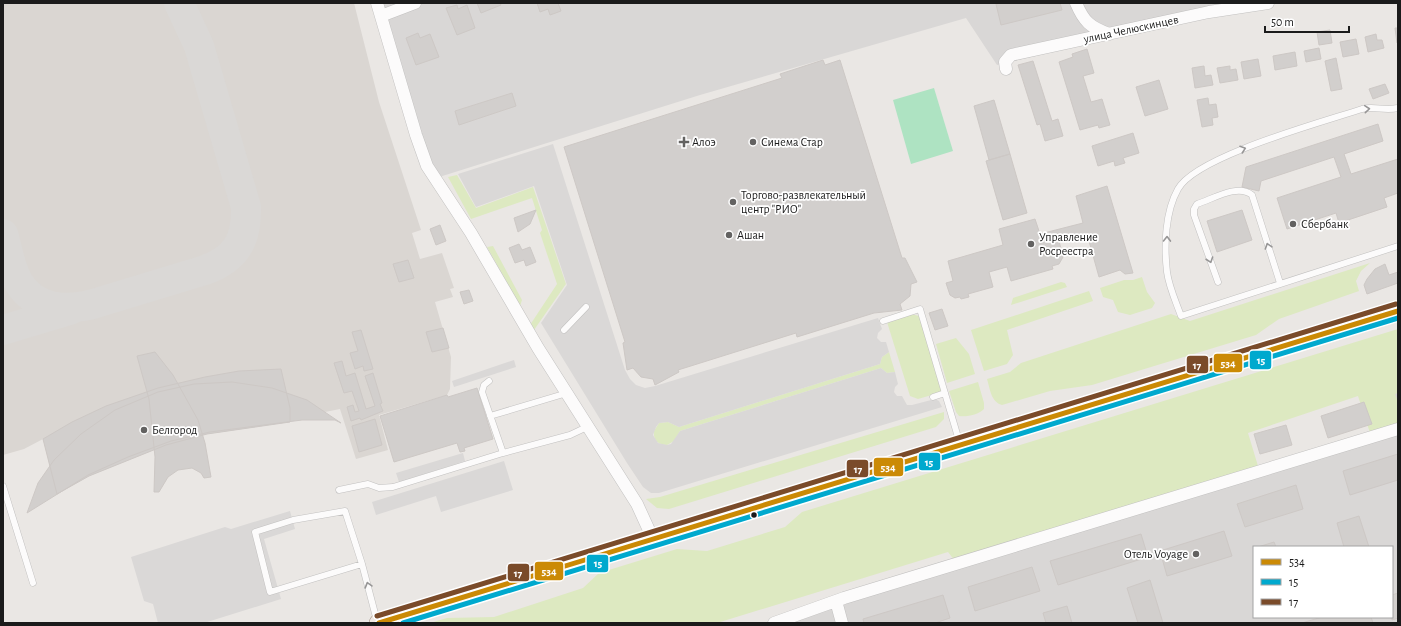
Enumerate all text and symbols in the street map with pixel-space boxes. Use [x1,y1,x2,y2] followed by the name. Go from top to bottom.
[1265,8,1349,34] scale bar
[1081,13,1180,46] street label: улица Челюскинцев
[1271,16,1294,28] text: 50 m
[1364,105,1370,114] one-way arrow
[692,136,716,148] place label: Алоэ
[761,136,823,148] place label: Синема Стар
[679,137,689,147] marker: Алоэ
[748,137,758,147] marker: Синема Стар
[1240,145,1247,154] one-way arrow
[741,189,866,215] place label: Торгово-развлекательный центр "РИО"
[728,197,738,207] marker: Торгово-развлекательный центр "РИО"
[1301,218,1349,230] place label: Сбербанк
[1288,219,1298,229] marker: Сбербанк
[737,229,764,241] place label: Ашан
[724,230,734,240] marker: Ашан
[1039,231,1098,257] place label: Управление Росреестра
[1163,236,1171,242] one-way arrow
[1026,239,1036,249] marker: Управление Росреестра
[1264,243,1273,250] one-way arrow
[1206,256,1214,263] one-way arrow
[1249,350,1272,370] line badge: 15
[1213,353,1243,373] line badge: 534
[1186,355,1209,374] line badge: 17
[1257,355,1266,366] text: 15
[1220,358,1236,369] text: 534
[1193,360,1202,371] text: 17
[152,424,197,436] place label: Белгород
[139,425,149,435] marker: Белгород
[918,452,941,471] line badge: 15
[873,457,904,477] line badge: 534
[925,457,934,468] text: 15
[846,459,869,478] line badge: 17
[880,462,896,473] text: 534
[854,464,863,475] text: 17
[749,510,759,520] unlabelled marker
[1253,546,1393,618] legend
[1124,548,1188,561] place label: Отель Voyage
[1191,549,1201,559] marker: Отель Voyage
[586,554,609,573] line badge: 15
[1289,556,1305,568] text: 534
[594,558,603,569] text: 15
[534,561,564,581] line badge: 534
[507,563,530,582] line badge: 17
[541,566,557,577] text: 534
[514,568,523,579] text: 17
[1289,576,1298,588] text: 15
[364,582,373,589] one-way arrow
[1289,596,1298,608] text: 17

